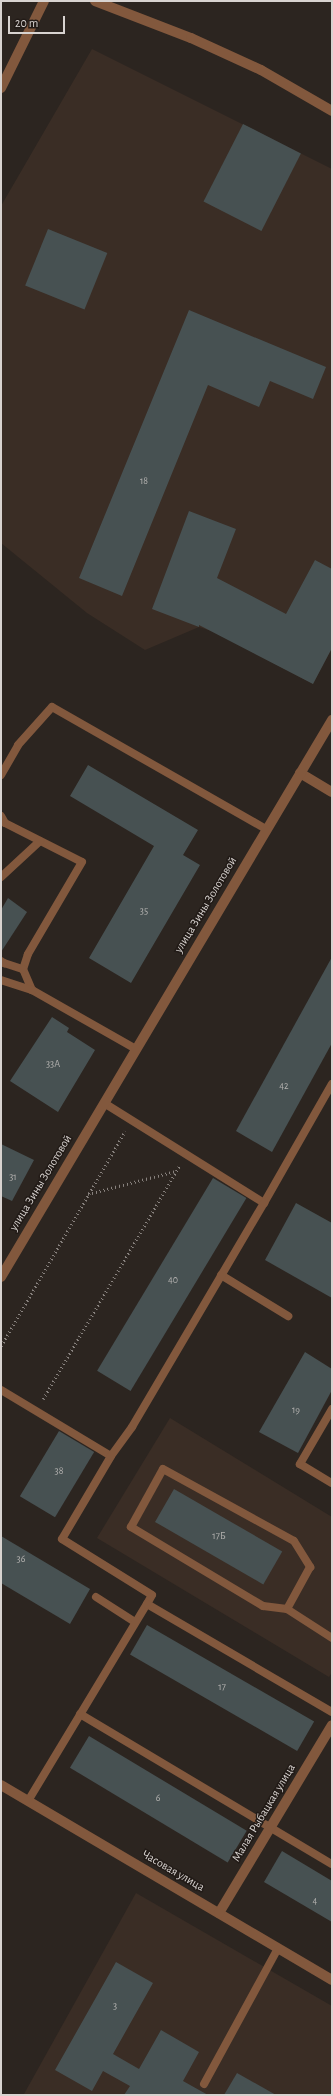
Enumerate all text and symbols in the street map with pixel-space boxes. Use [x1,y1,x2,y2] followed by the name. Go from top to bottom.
[10,8,67,34] scale bar
[15,17,38,29] text: 20 m
[140,476,148,488] house number: 18
[172,854,240,956] street label: улица Зины Золотовой
[140,906,148,918] house number: 35
[46,1059,60,1071] house number: 33А
[279,1081,289,1093] house number: 42
[7,1132,75,1234] street label: улица Зины Золотовой
[9,1172,17,1184] house number: 31
[168,1275,178,1287] house number: 40
[292,1405,300,1417] house number: 19
[55,1466,63,1478] house number: 38
[212,1531,226,1543] house number: 17Б
[17,1554,25,1566] house number: 36
[218,1682,226,1694] house number: 17
[229,1761,299,1865] street label: Малая Рыбацкая улица
[156,1793,160,1805] house number: 6
[139,1847,207,1895] street label: Часовая улица
[313,1896,317,1908] house number: 4
[113,2001,117,2013] house number: 3

